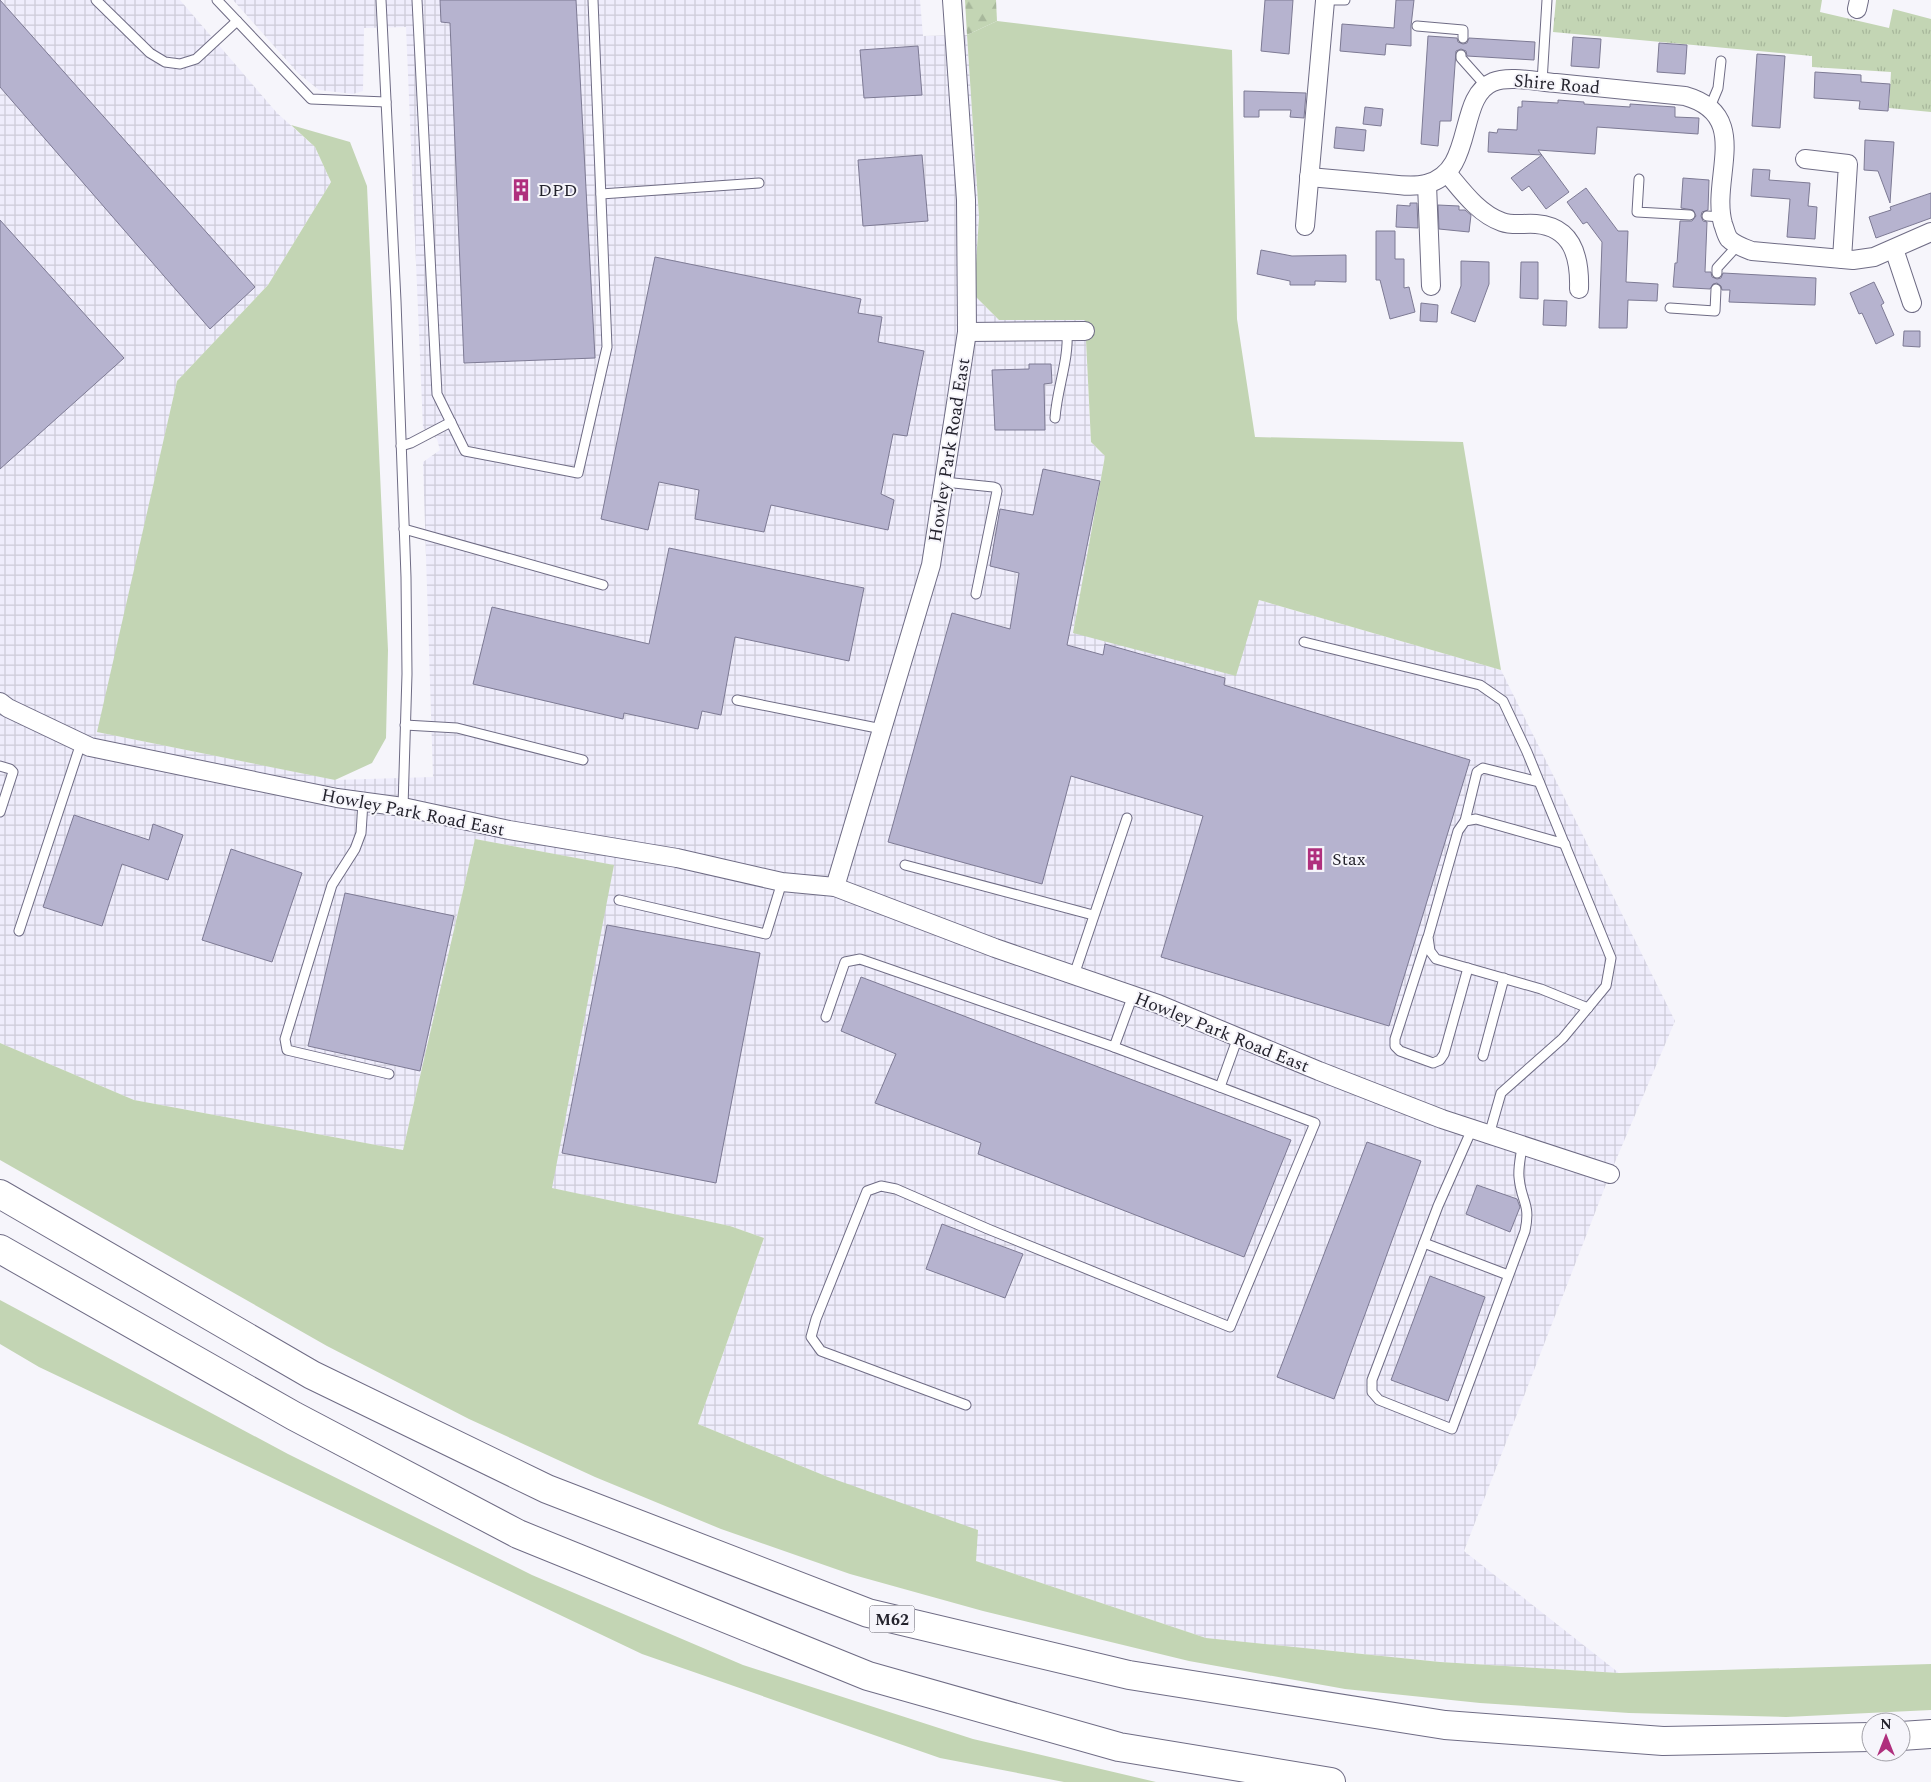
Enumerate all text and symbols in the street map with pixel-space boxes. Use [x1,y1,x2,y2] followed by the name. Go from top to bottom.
[1513,67,1601,102] street label: Shire Road
[508,177,534,203] building icon: DPD
[538,177,577,204] place label: DPD
[922,356,977,544] street label: Howley Park Road East
[319,781,507,844] street label: Howley Park Road East
[1302,846,1328,872] building icon: Stax
[1332,846,1366,873] place label: Stax
[1130,985,1313,1080] street label: Howley Park Road East
[870,1606,914,1632] road number: M62
[1861,1712,1911,1762] north arrow
[1880,1714,1892,1735] text: N

